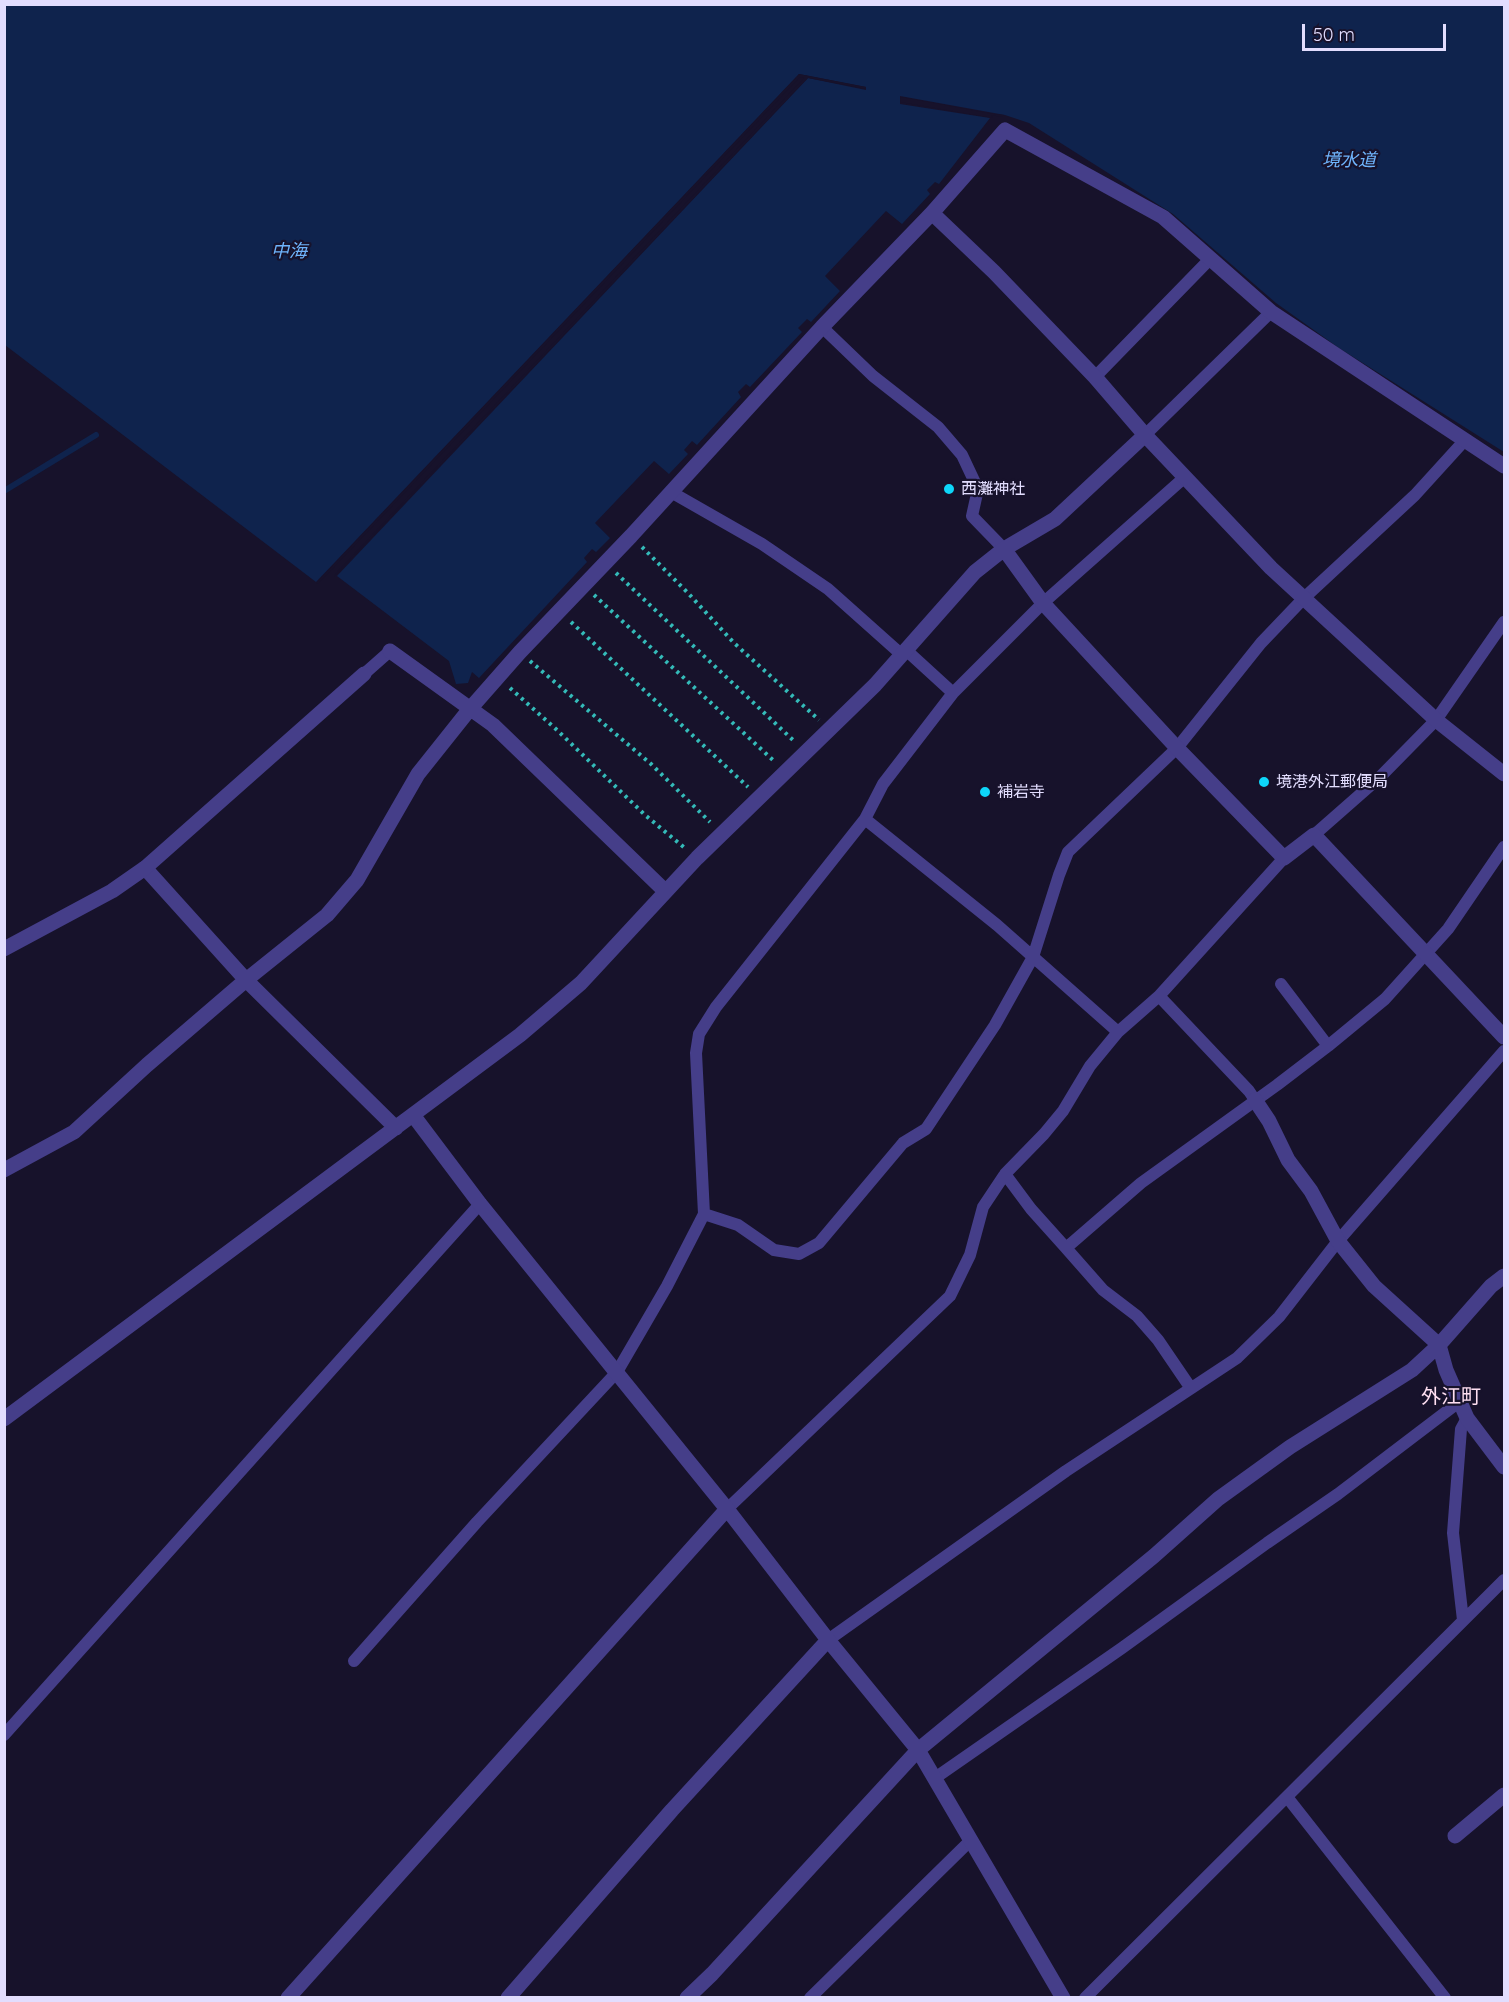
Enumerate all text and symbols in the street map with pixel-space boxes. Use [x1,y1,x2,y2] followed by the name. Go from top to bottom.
[1305,12,1449,50] scale bar
[1313,23,1355,46] text: 50 m
[1322,150,1376,172] water label: 境水道
[271,241,307,263] water label: 中海
[961,479,1025,499] place label: 西灘神社
[942,482,956,496] marker: 西灘神社
[1276,772,1388,792] place label: 境港外江郵便局
[1257,775,1271,789] marker: 境港外江郵便局
[997,782,1045,802] place label: 補岩寺
[978,785,992,799] marker: 補岩寺
[1421,1385,1481,1409] district label: 外江町

